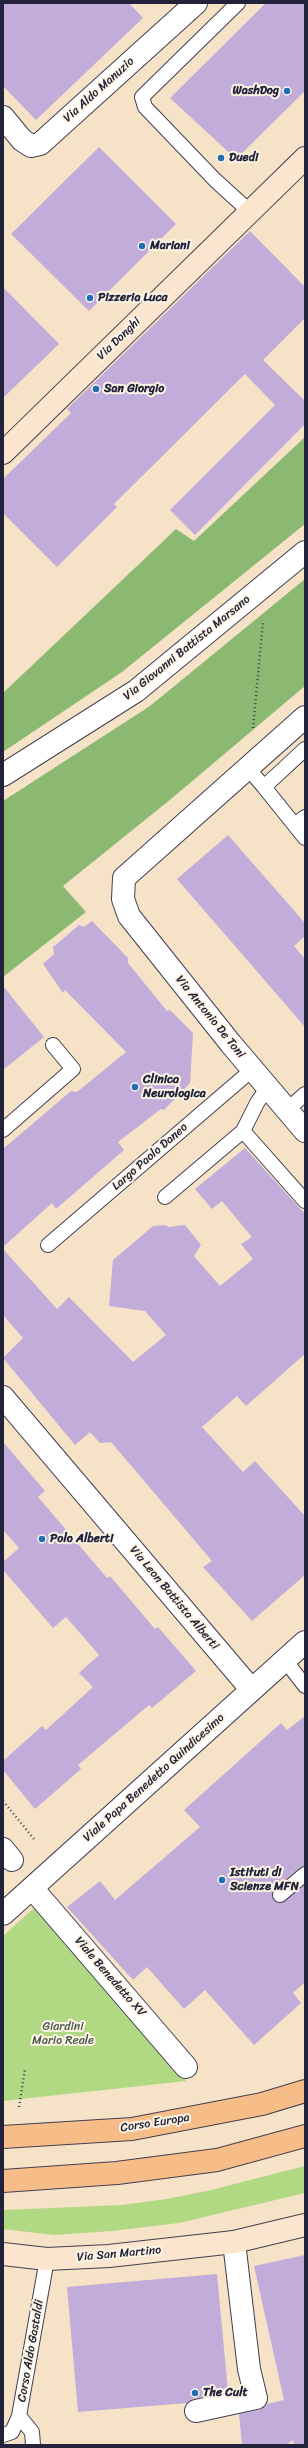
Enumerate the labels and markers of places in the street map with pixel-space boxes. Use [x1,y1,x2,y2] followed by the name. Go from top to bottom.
[233,84,279,98] place label: WashDog
[282,86,292,96] marker: WashDog
[229,151,258,165] place label: Duedi
[216,153,226,163] marker: Duedi
[150,239,190,253] place label: Mariani
[137,241,147,251] marker: Mariani
[98,291,168,305] place label: Pizzeria Luca
[85,293,95,303] marker: Pizzeria Luca
[104,382,164,396] place label: San Giorgio
[91,384,101,394] marker: San Giorgio
[143,1073,206,1101] place label: Clinica Neurologica
[130,1082,140,1092] marker: Clinica Neurologica
[50,1532,113,1546] place label: Polo Alberti
[37,1534,47,1544] marker: Polo Alberti
[230,1866,299,1894] place label: Istituti di Scienze MFN
[217,1875,227,1885] marker: Istituti di Scienze MFN
[203,2386,248,2400] place label: The Cult
[190,2388,200,2398] marker: The Cult

